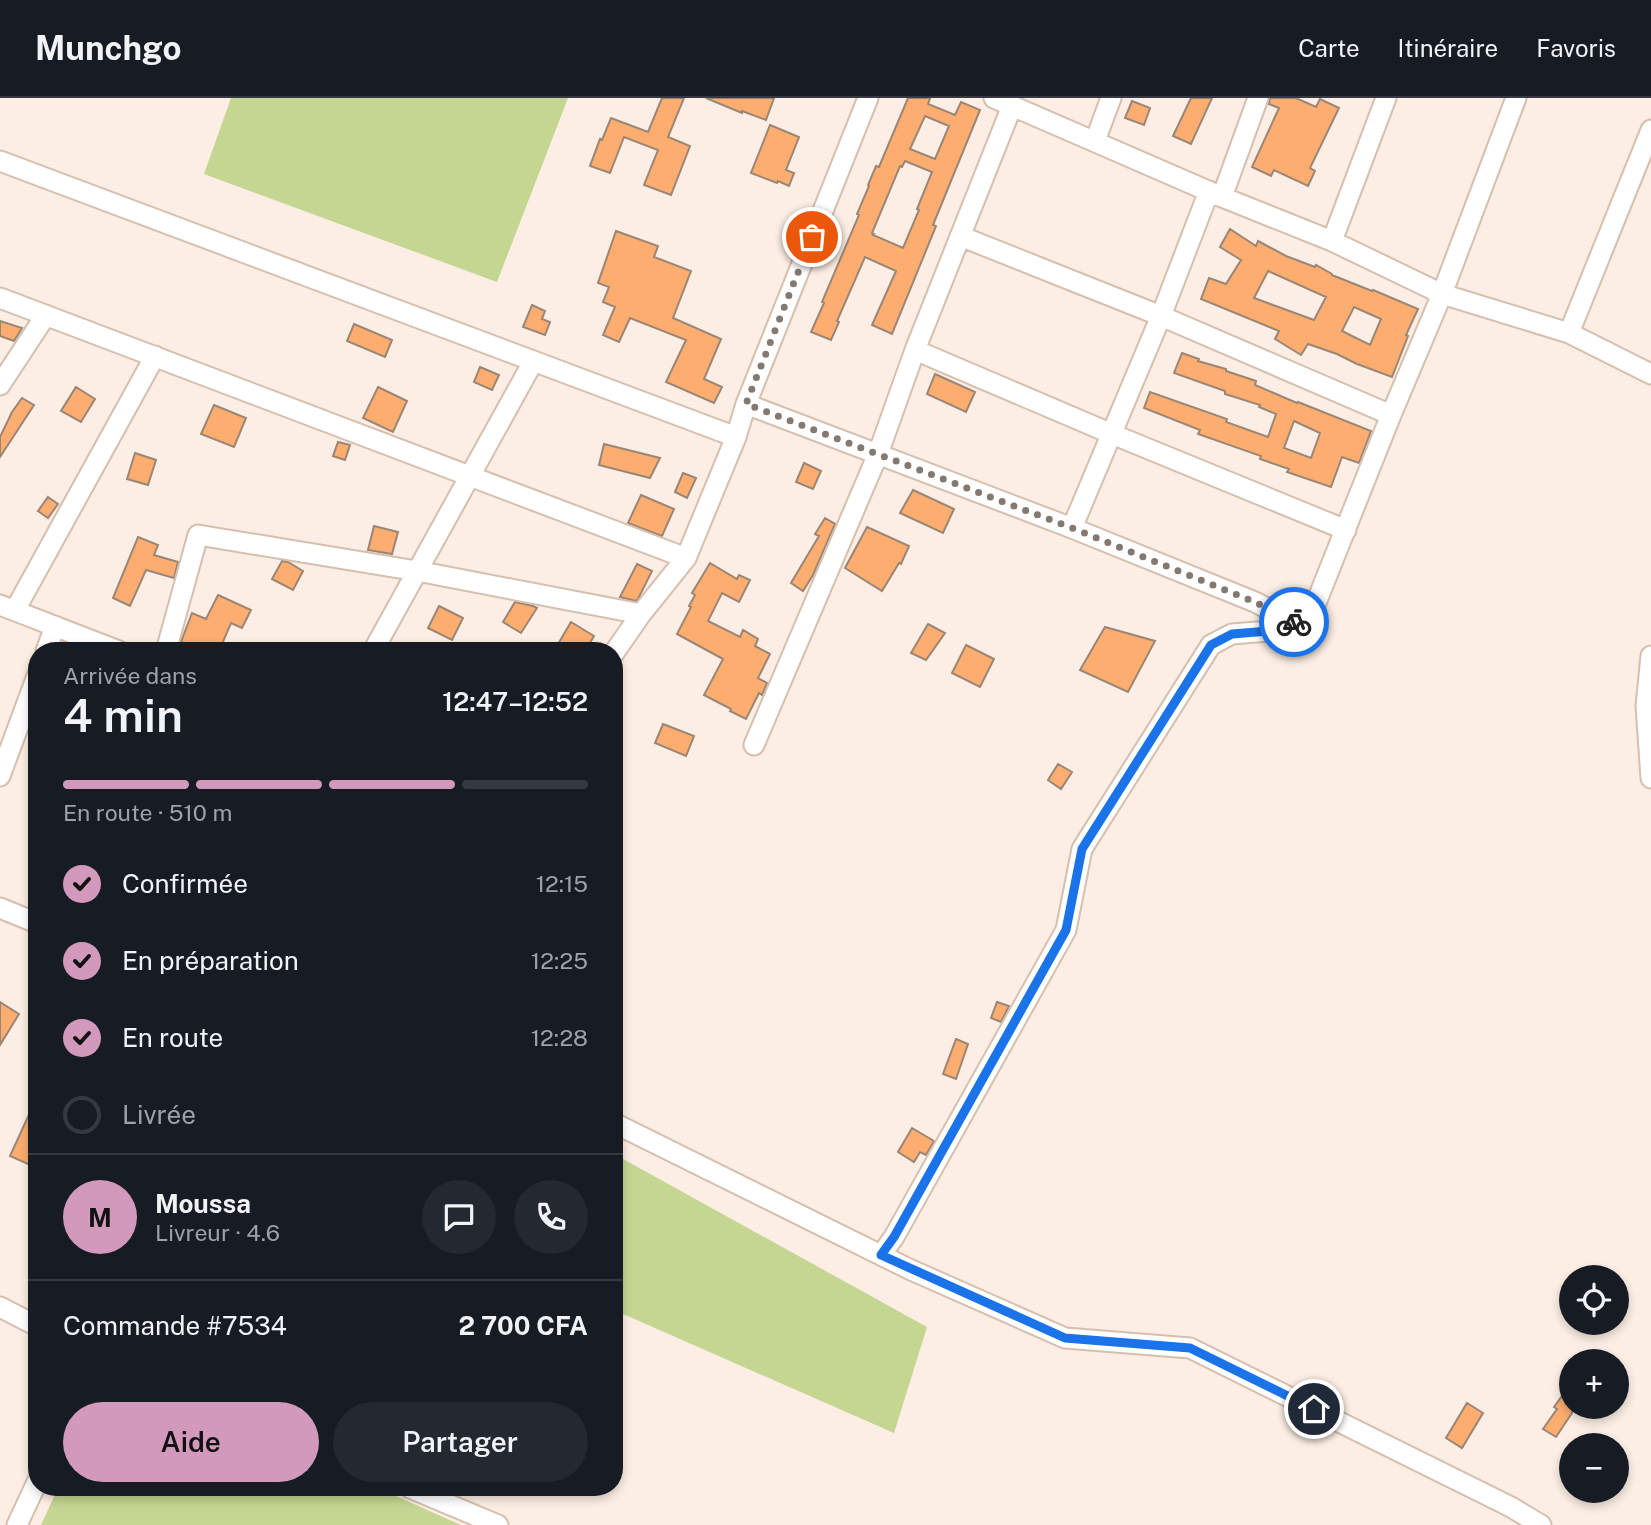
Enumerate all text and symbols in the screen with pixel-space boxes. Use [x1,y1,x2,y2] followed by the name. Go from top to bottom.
[35,29,181,67] text: Munchgo
[1298,34,1360,62] text: Carte
[1398,34,1498,62] text: Itinéraire
[1536,34,1616,62] text: Favoris
[782,207,842,267] pin
[793,218,831,256] icon: bag
[1259,587,1329,657] courier
[1275,603,1313,641] icon: bike
[63,662,197,689] text: Arrivée dans
[442,686,588,717] text: 12:47–12:52
[63,688,183,742] text: 4 min
[63,799,232,826] text: En route · 510 m
[63,865,101,903] icon: check
[122,868,248,899] text: Confirmée
[536,870,588,897] text: 12:15
[63,942,101,980] icon: check
[122,945,299,976] text: En préparation
[531,947,588,974] text: 12:25
[63,1019,101,1057] icon: check
[122,1022,223,1053] text: En route
[531,1024,588,1051] text: 12:28
[122,1099,196,1130] text: Livrée
[422,1180,496,1254] button: chat
[514,1180,588,1254] button: phone
[155,1188,251,1219] text: Moussa
[88,1202,112,1233] text: M
[155,1219,280,1246] text: Livreur · 4.6
[1559,1265,1629,1503] map controls
[1559,1265,1629,1335] button: locate
[63,1310,287,1341] text: Commande #7534
[459,1310,588,1341] text: 2 700 CFA
[1559,1349,1629,1419] button: +
[1284,1379,1344,1439] pin
[1295,1390,1333,1428] icon: home
[63,1402,319,1482] button: Aide
[333,1402,588,1482] button: Partager
[1559,1433,1629,1503] button: −

